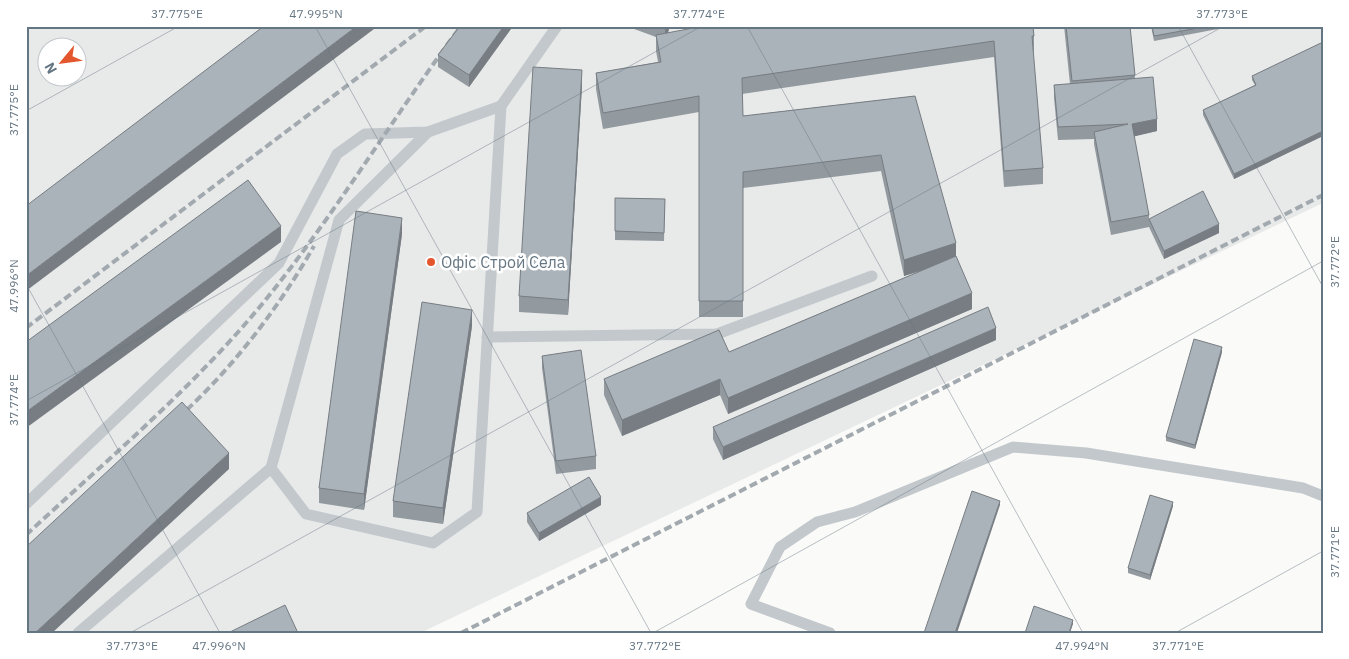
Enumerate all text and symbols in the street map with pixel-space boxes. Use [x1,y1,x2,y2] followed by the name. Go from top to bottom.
[151,6,203,21] text: 37.775°E
[289,6,343,21] text: 47.995°N
[673,6,725,21] text: 37.774°E
[1196,6,1248,21] text: 37.773°E
[38,38,88,88] north arrow
[40,60,61,77] text: N
[6,84,21,136] text: 37.775°E
[1327,236,1342,288] text: 37.772°E
[441,252,566,272] place label: Офіс Строй Села
[425,256,437,268] marker: Офіс Строй Села
[6,259,21,313] text: 47.996°N
[6,374,21,426] text: 37.774°E
[1327,526,1342,578] text: 37.771°E
[106,638,158,653] text: 37.773°E
[192,638,246,653] text: 47.996°N
[629,638,681,653] text: 37.772°E
[1055,638,1109,653] text: 47.994°N
[1152,638,1204,653] text: 37.771°E

